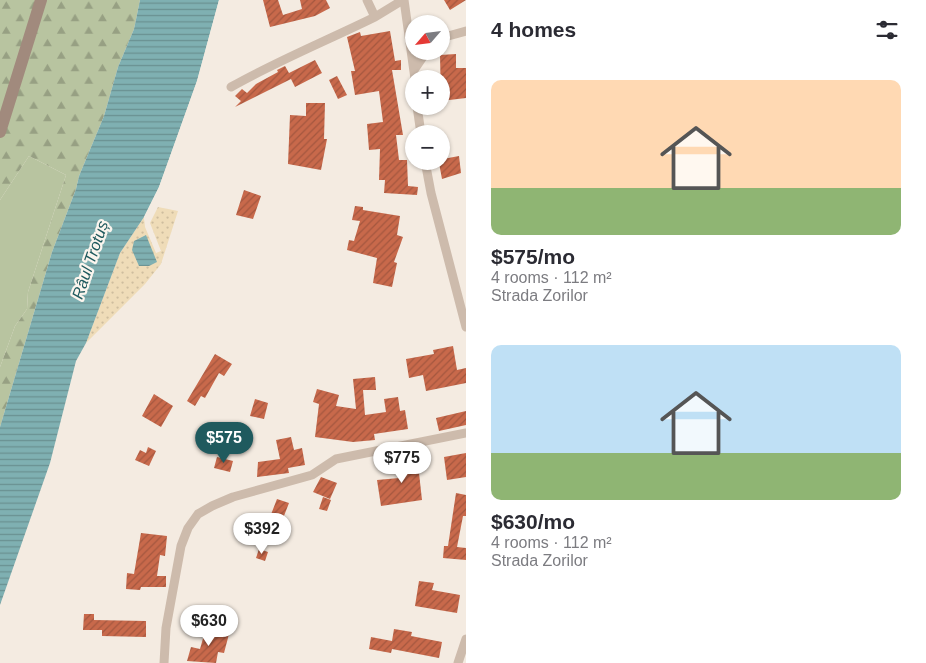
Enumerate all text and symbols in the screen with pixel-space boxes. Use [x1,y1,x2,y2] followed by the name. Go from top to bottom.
[405,15,450,60] north arrow
[405,15,450,170] map controls
[873,16,901,44] icon: filters
[491,18,576,41] text: 4 homes
[405,70,450,115] button: +
[651,113,741,203] icon: home
[405,125,450,170] button: −
[69,219,111,301] water label: Râul Trotuș
[491,245,575,268] text: $575/mo
[491,269,612,286] text: 4 rooms · 112 m²
[491,287,588,304] text: Strada Zorilor
[651,378,741,468] icon: home
[194,422,254,464] pin: $575
[206,429,242,446] text: $575
[372,442,432,484] pin: $775
[384,449,420,466] text: $775
[491,510,575,533] text: $630/mo
[232,512,292,555] pin: $392
[244,520,280,537] text: $392
[491,534,612,551] text: 4 rooms · 112 m²
[491,552,588,569] text: Strada Zorilor
[179,604,239,647] pin: $630
[191,612,227,629] text: $630

